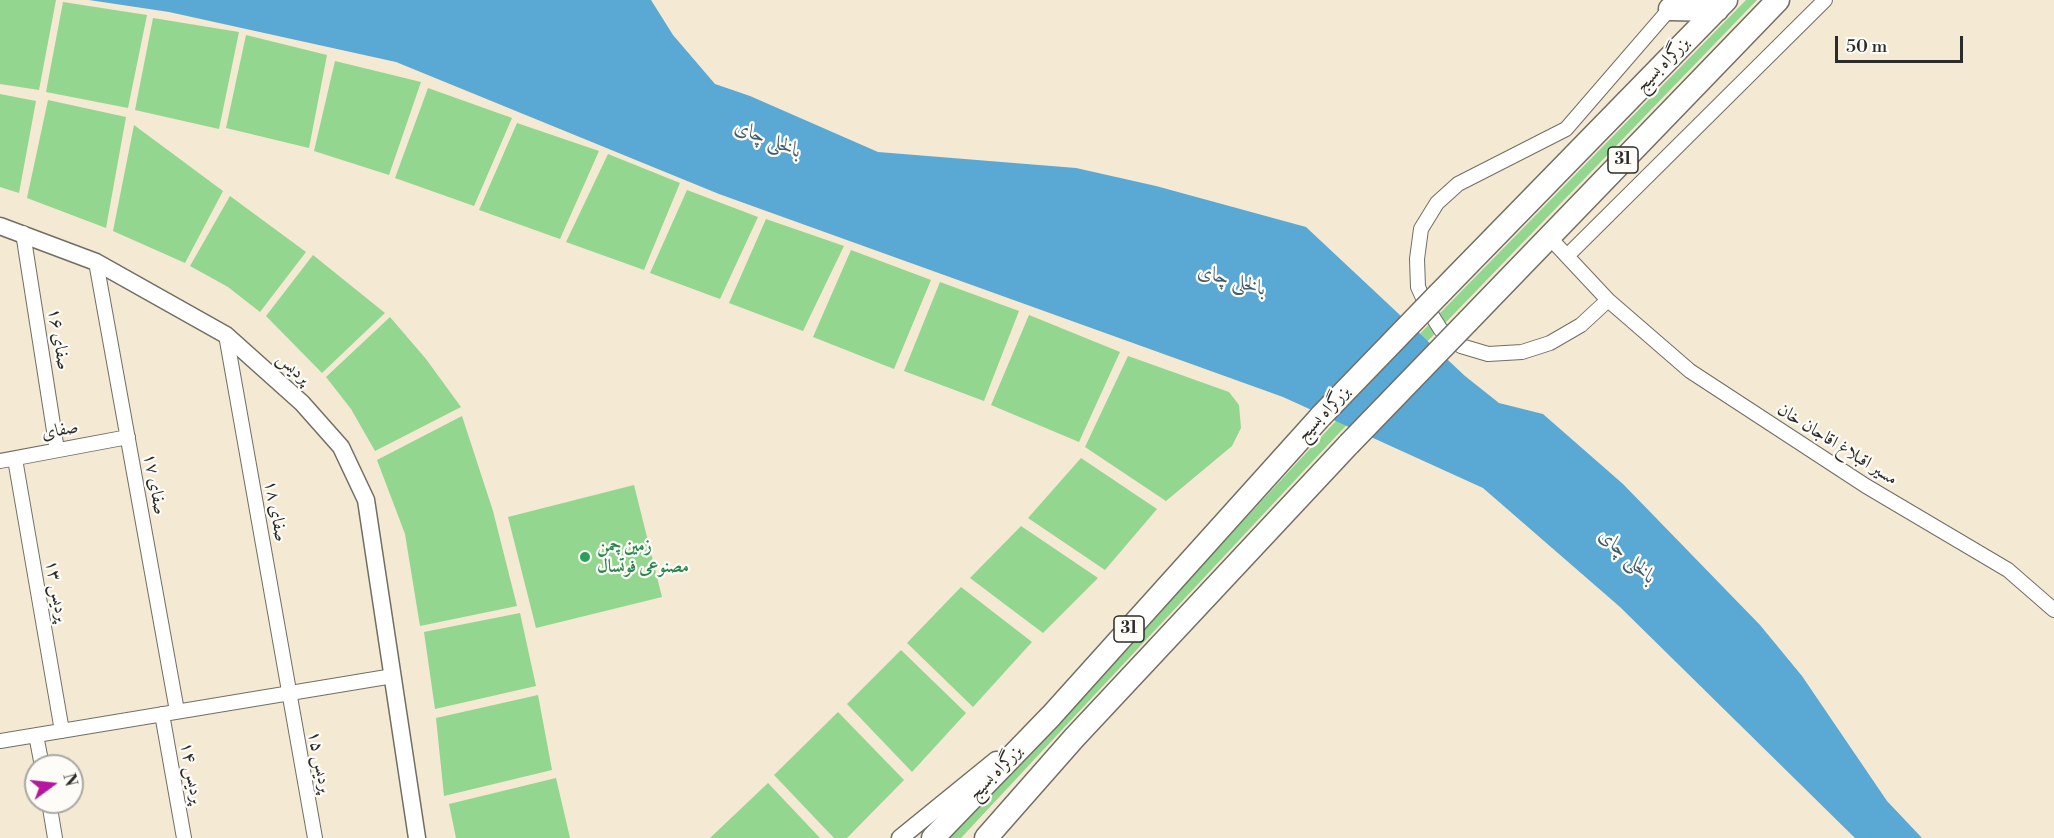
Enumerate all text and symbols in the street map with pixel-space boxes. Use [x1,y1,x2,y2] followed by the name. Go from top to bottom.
[1838,24,1966,62] scale bar
[1631,33,1695,97] street label: بزرگراه بسیج
[1846,35,1887,58] text: 50 m
[731,116,805,164] water label: بالخلی چای
[1608,147,1638,173] road number: 31
[1195,260,1269,302] water label: بالخلی چای
[42,307,74,371] street label: صفای ۱۶
[272,348,314,390] street label: پردیس
[1293,382,1355,446] street label: بزرگراه بسیج
[1773,399,1901,491] street label: مسیر اقبلاغ اقاجان خان
[40,417,80,445] street label: صفای
[138,452,170,516] street label: صفای ۱۷
[259,479,291,543] street label: صفای ۱۸
[1593,524,1661,590] water label: بالخلی چای
[597,536,689,578] place label: زمین چمن مصنوعی فوتسال
[578,550,592,564] marker: زمین چمن مصنوعی فوتسال
[40,558,72,624] street label: پردیس ۱۳
[1114,616,1144,642] road number: 31
[302,729,336,795] street label: پردیس ۱۵
[175,740,207,806] street label: پردیس ۱۴
[964,741,1028,805] street label: بزرگراه بسیج
[24,754,84,814] north arrow
[58,771,81,789] text: N

